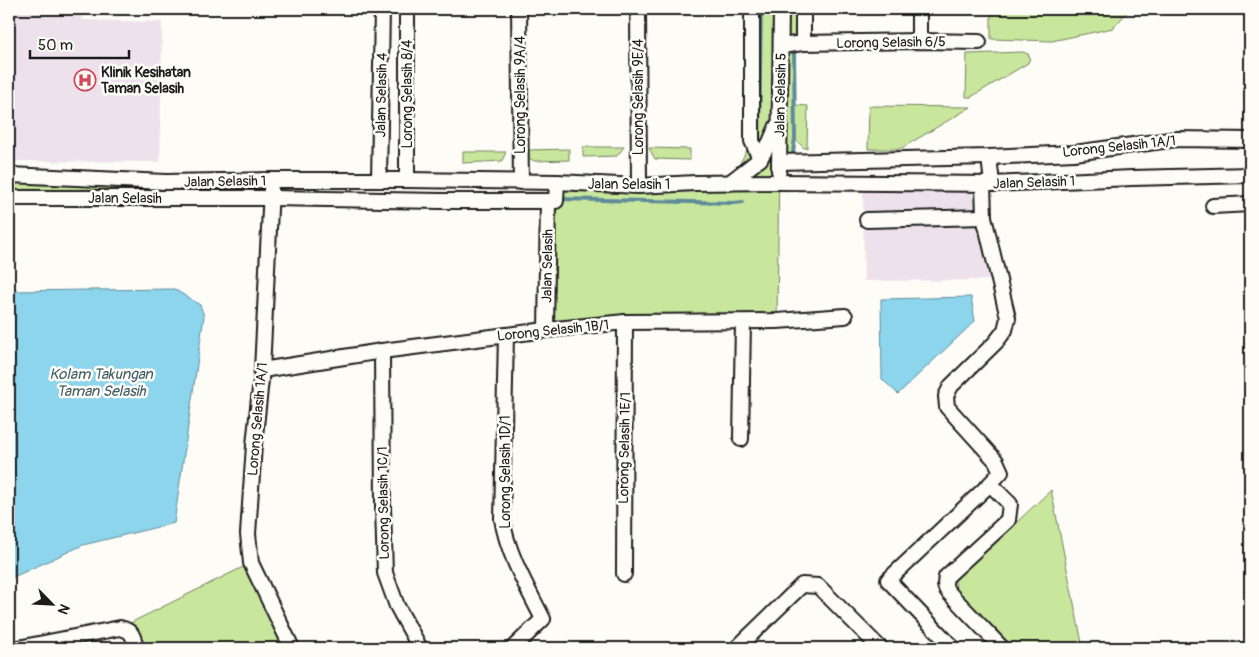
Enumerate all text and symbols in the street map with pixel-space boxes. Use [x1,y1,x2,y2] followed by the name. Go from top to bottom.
[30,28,129,60] scale bar
[836,33,946,52] street label: Lorong Selasih 6/5
[38,36,73,55] text: 50 m
[512,36,529,154] street label: Lorong Selasih 9A/4
[630,39,647,155] street label: Lorong Selasih 9E/4
[399,40,416,148] street label: Lorong Selasih 8/4
[372,52,391,138] street label: Jalan Selasih 4
[771,53,790,137] street label: Jalan Selasih 5
[100,64,191,97] place label: Klinik Kesihatan Taman Selasih
[73,68,97,92] hospital icon: Klinik Kesihatan Taman Selasih
[1062,132,1177,161] street label: Lorong Selasih 1A/1
[184,172,266,191] street label: Jalan Selasih 1
[993,173,1075,192] street label: Jalan Selasih 1
[588,176,670,193] street label: Jalan Selasih 1
[88,190,162,207] street label: Jalan Selasih
[538,229,557,303] street label: Jalan Selasih
[496,316,610,345] street label: Lorong Selasih 1B/1
[244,362,271,476] street label: Lorong Selasih 1A/1
[49,365,154,401] water label: Kolam Takungan Taman Selasih
[615,392,634,504] street label: Lorong Selasih 1E/1
[497,415,514,529] street label: Lorong Selasih 1D/1
[374,446,393,560] street label: Lorong Selasih 1C/1
[28,580,78,630] north arrow
[54,601,73,617] text: N

